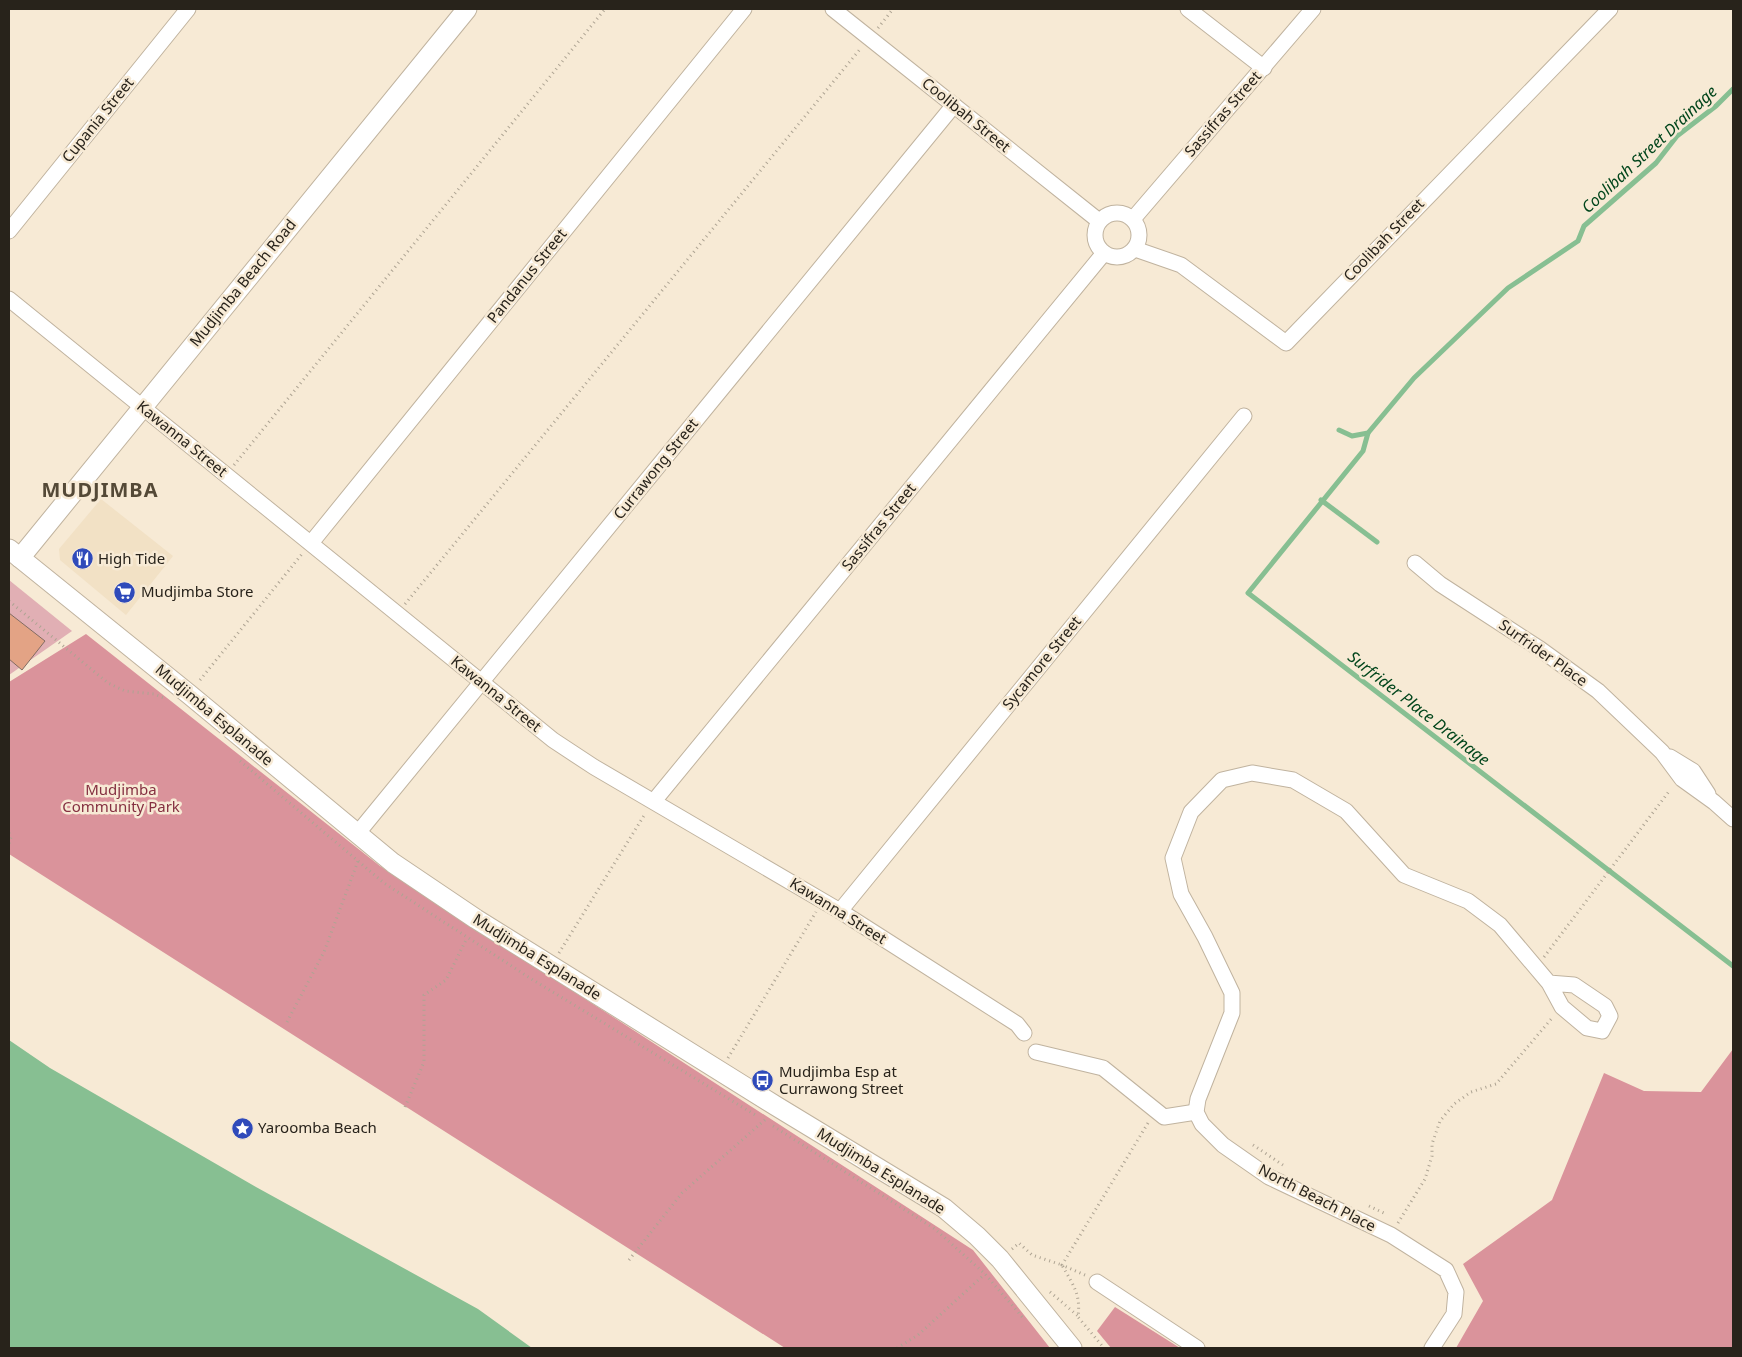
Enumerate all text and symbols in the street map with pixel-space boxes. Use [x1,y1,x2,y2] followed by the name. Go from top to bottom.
[1179,66,1265,160] street label: Sassifras Street
[57,72,138,166] street label: Cupania Street
[918,72,1015,156] street label: Coolibah Street
[1576,80,1722,218] water label: Coolibah Street Drainage
[1339,193,1428,285] street label: Coolibah Street
[185,215,300,350] street label: Mudjimba Beach Road
[482,224,571,327] street label: Pandanus Street
[133,396,232,481] street label: Kawanna Street
[608,413,703,523] street label: Currawong Street
[41,476,159,503] district label: MUDJIMBA
[837,478,920,574] street label: Sassifras Street
[70,547,94,571] restaurant icon: High Tide
[98,548,165,568] place label: High Tide
[113,580,137,604] supermarket icon: Mudjimba Store
[141,581,254,601] place label: Mudjimba Store
[997,611,1085,713] street label: Sycamore Street
[1495,614,1592,690] street label: Surfrider Place
[1344,646,1494,770] water label: Surfrider Place Drainage
[447,651,546,736] street label: Kawanna Street
[152,659,278,769] street label: Mudjimba Esplanade
[62,779,180,816] park label: Mudjimba Community Park
[786,872,891,948] street label: Kawanna Street
[470,909,606,1004] street label: Mudjimba Esplanade
[779,1061,904,1098] place label: Mudjimba Esp at Currawong Street
[751,1069,775,1093] bus stop icon: Mudjimba Esp at Currawong Street
[230,1116,254,1140] place icon: Yaroomba Beach
[258,1117,377,1137] place label: Yaroomba Beach
[814,1123,950,1218] street label: Mudjimba Esplanade
[1255,1159,1380,1235] street label: North Beach Place

